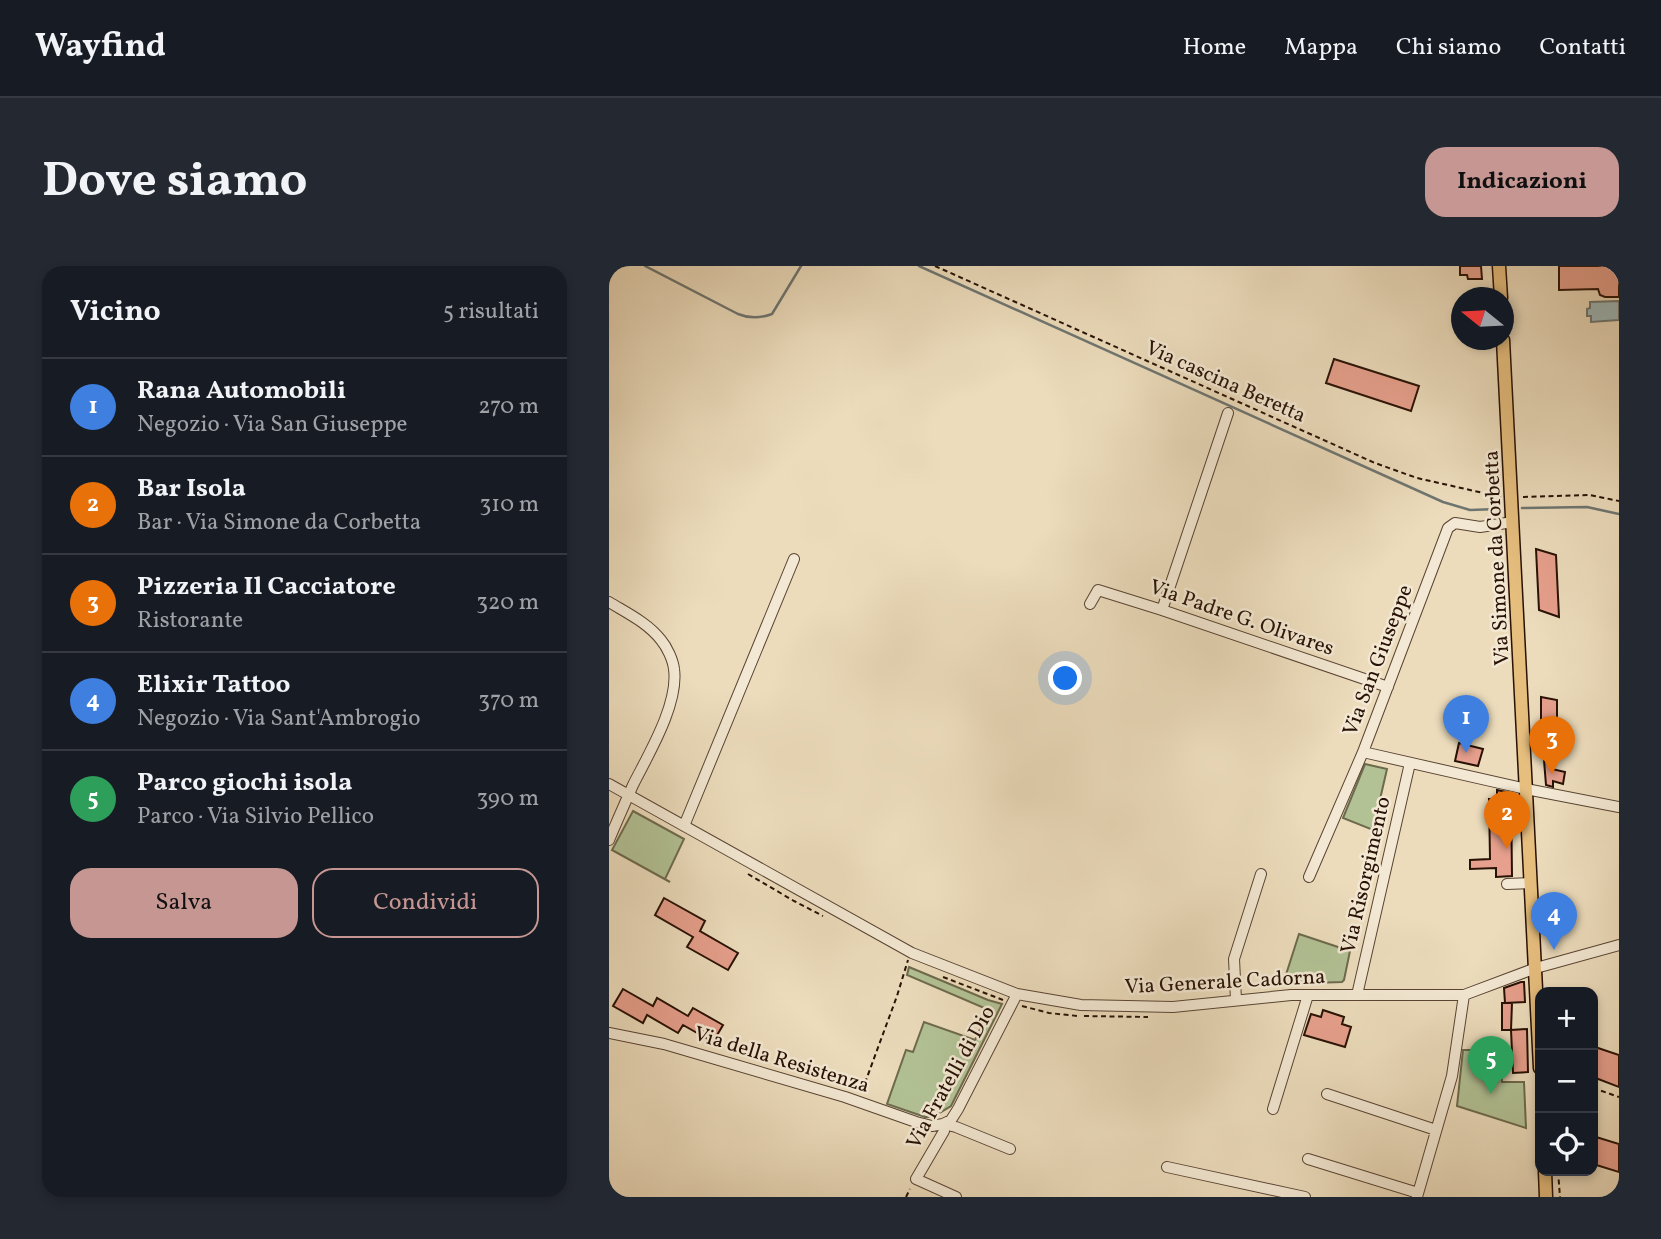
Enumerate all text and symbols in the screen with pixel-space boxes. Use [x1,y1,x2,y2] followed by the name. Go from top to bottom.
[35,25,166,71] text: Wayfind
[1183,31,1246,65] text: Home
[1284,31,1358,65] text: Mappa
[1396,31,1501,65] text: Chi siamo
[1539,31,1626,65] text: Contatti
[1425,147,1619,217] button: Indicazioni
[42,148,308,217] text: Dove siamo
[1451,287,1514,350] north arrow
[70,291,161,333] text: Vicino
[443,296,539,328] text: 5 risultati
[1141,334,1310,431] street label: Via cascina Beretta
[137,373,346,409] text: Rana Automobili
[88,391,98,423] text: 1
[478,391,539,423] text: 270 m
[137,409,407,441] text: Negozio · Via San Giuseppe
[1477,450,1518,666] street label: Via Simone da Corbetta
[137,471,246,507] text: Bar Isola
[87,489,99,521] text: 2
[479,489,539,521] text: 310 m
[137,507,421,539] text: Bar · Via Simone da Corbetta
[137,569,396,605] text: Pizzeria Il Cacciatore
[1145,573,1338,664] street label: Via Padre G. Olivares
[1336,581,1421,740] street label: Via San Giuseppe
[87,587,99,619] text: 3
[476,587,539,619] text: 320 m
[137,605,243,637] text: Ristorante
[1048,661,1082,695] your location
[137,667,290,703] text: Elixir Tattoo
[86,685,100,717] text: 4
[478,685,539,717] text: 370 m
[1443,695,1489,753] pin: 1
[137,703,420,735] text: Negozio · Via Sant'Ambrogio
[1529,716,1575,774] pin: 3
[137,765,352,801] text: Parco giochi isola
[87,783,99,815] text: 5
[476,783,539,815] text: 390 m
[1484,791,1530,849] pin: 2
[1334,794,1399,957] street label: Via Risorgimento
[137,801,374,833] text: Parco · Via Silvio Pellico
[70,868,298,938] button: Salva
[312,868,539,938] button: Condividi
[1531,892,1577,950] pin: 4
[1124,963,1326,1002] street label: Via Generale Cadorna
[1535,987,1598,1176] map controls
[1535,987,1598,1050] button: +
[900,1001,1003,1155] street label: Via Fratelli di Dio
[690,1020,873,1101] street label: Via della Resistenza
[1468,1036,1514,1094] pin: 5
[1535,1050,1598,1113] button: −
[1535,1113,1598,1176] button: locate

